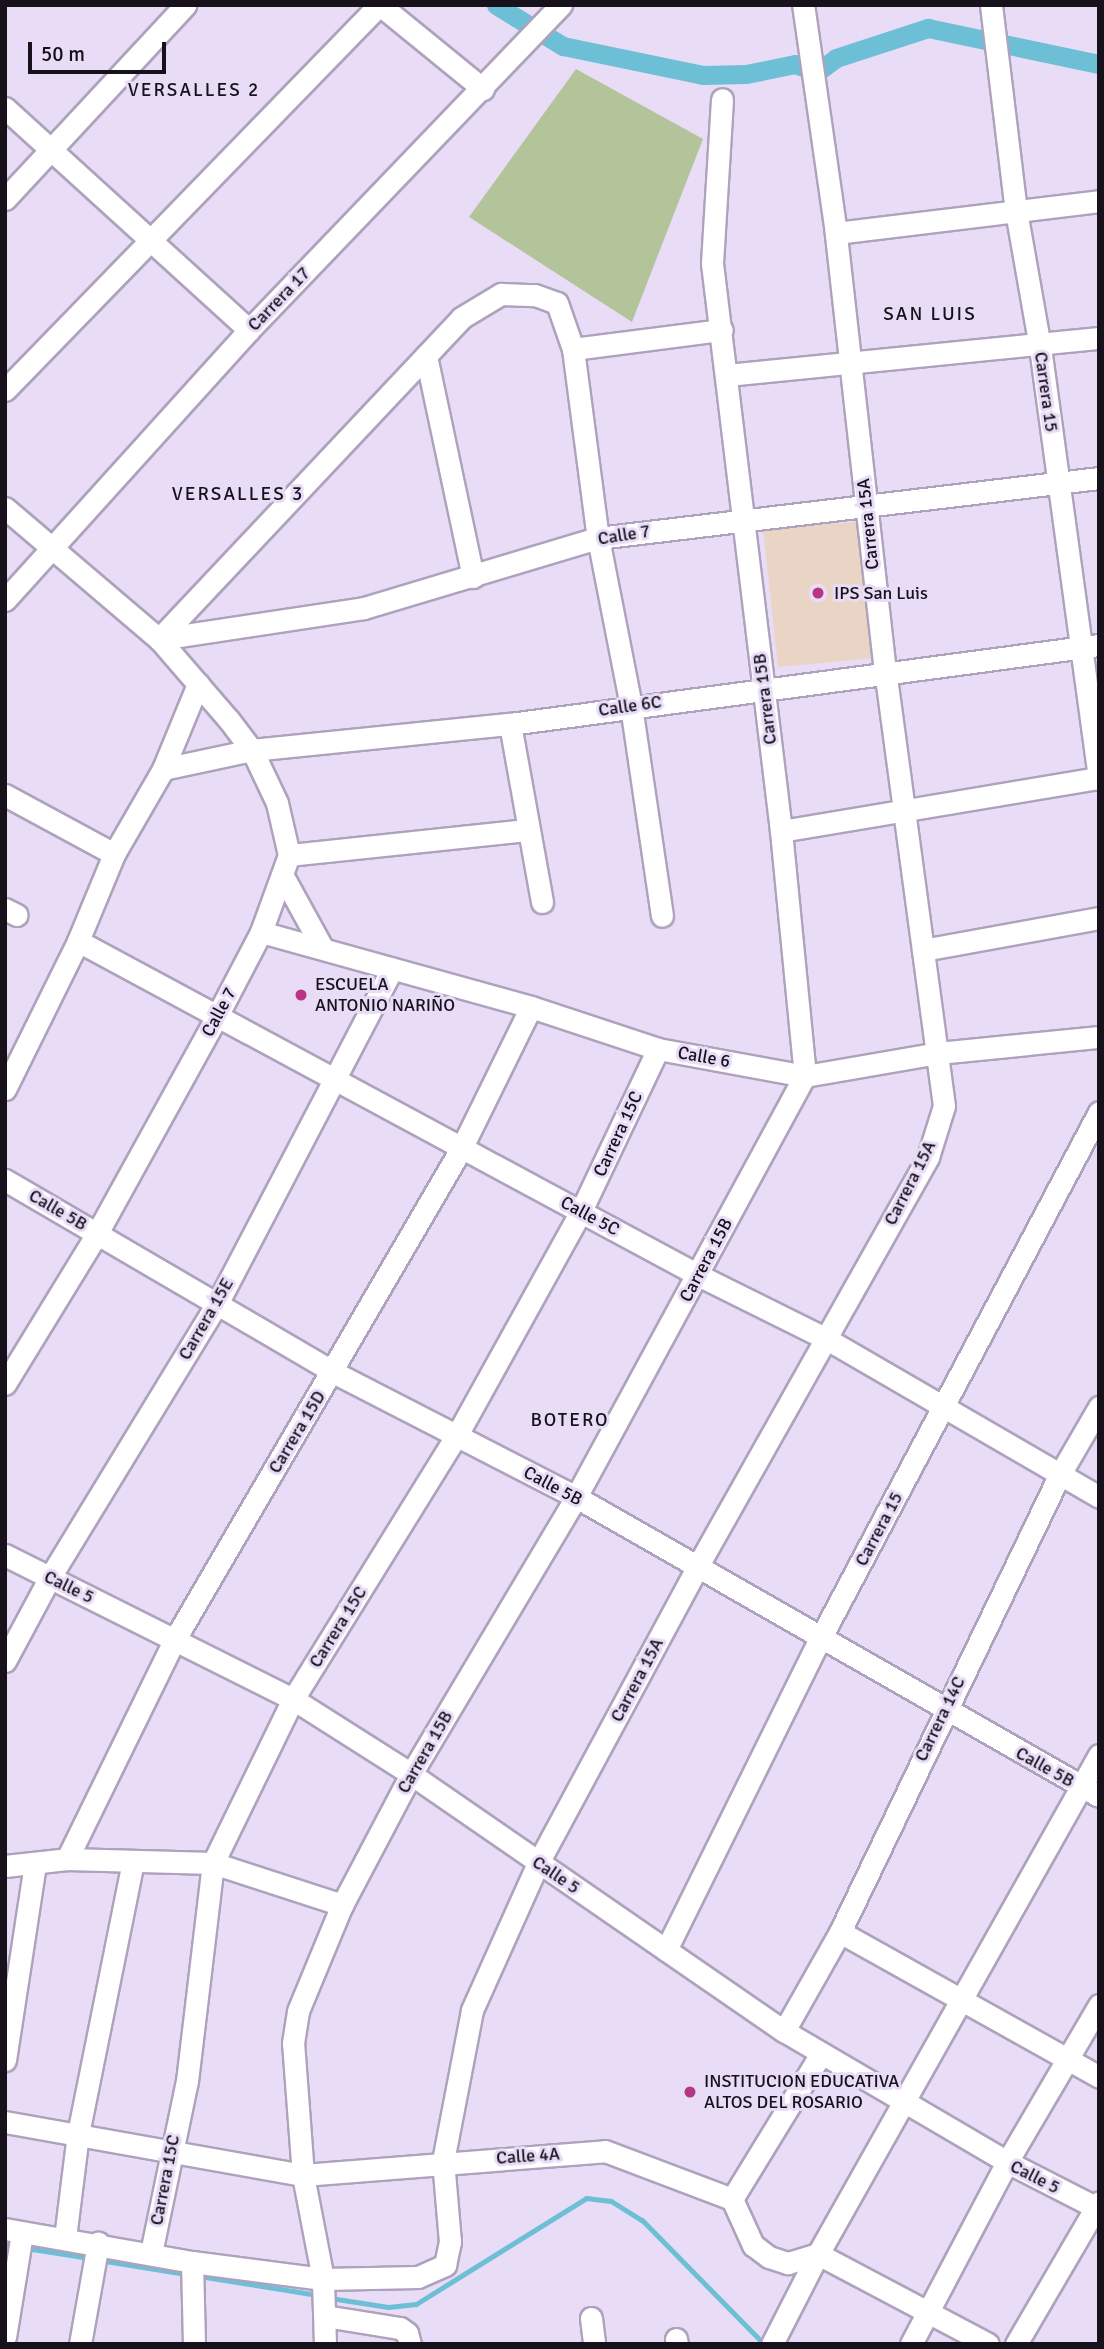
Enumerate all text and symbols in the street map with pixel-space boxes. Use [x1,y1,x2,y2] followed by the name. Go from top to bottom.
[32,28,170,72] scale bar
[41,41,85,67] text: 50 m
[129,80,259,102] district label: VERSALLES 2
[243,262,315,336] street label: Carrera 17
[884,304,976,326] district label: SAN LUIS
[1030,350,1062,434] street label: Carrera 15
[852,477,884,571] street label: Carrera 15A
[173,484,303,506] district label: VERSALLES 3
[596,520,652,550] street label: Calle 7
[834,582,928,604] place label: IPS San Luis
[808,583,828,603] marker: IPS San Luis
[749,652,781,746] street label: Carrera 15B
[597,691,663,721] street label: Calle 6C
[315,974,455,1016] place label: ESCUELA ANTONIO NARIÑO
[197,984,241,1040] street label: Calle 7
[293,987,309,1003] marker: ESCUELA ANTONIO NARIÑO
[676,1042,732,1072] street label: Calle 6
[589,1088,647,1180] street label: Carrera 15C
[880,1137,940,1229] street label: Carrera 15A
[25,1185,91,1235] street label: Calle 5B
[557,1192,623,1240] street label: Calle 5C
[675,1214,737,1306] street label: Carrera 15B
[174,1274,238,1364] street label: Carrera 15E
[264,1387,330,1477] street label: Carrera 15D
[531,1410,609,1432] district label: BOTERO
[520,1462,586,1510] street label: Calle 5B
[850,1488,908,1570] street label: Carrera 15
[41,1566,97,1608] street label: Calle 5
[305,1582,371,1672] street label: Carrera 15C
[606,1634,668,1726] street label: Carrera 15A
[910,1673,970,1765] street label: Carrera 14C
[393,1707,457,1797] street label: Carrera 15B
[1012,1742,1078,1792] street label: Calle 5B
[528,1851,584,1899] street label: Calle 5
[704,2071,899,2114] place label: INSTITUCION EDUCATIVA ALTOS DEL ROSARIO
[682,2084,698,2100] marker: INSTITUCION EDUCATIVA ALTOS DEL ROSARIO
[146,2133,184,2227] street label: Carrera 15C
[495,2143,561,2169] street label: Calle 4A
[1007,2155,1063,2199] street label: Calle 5

